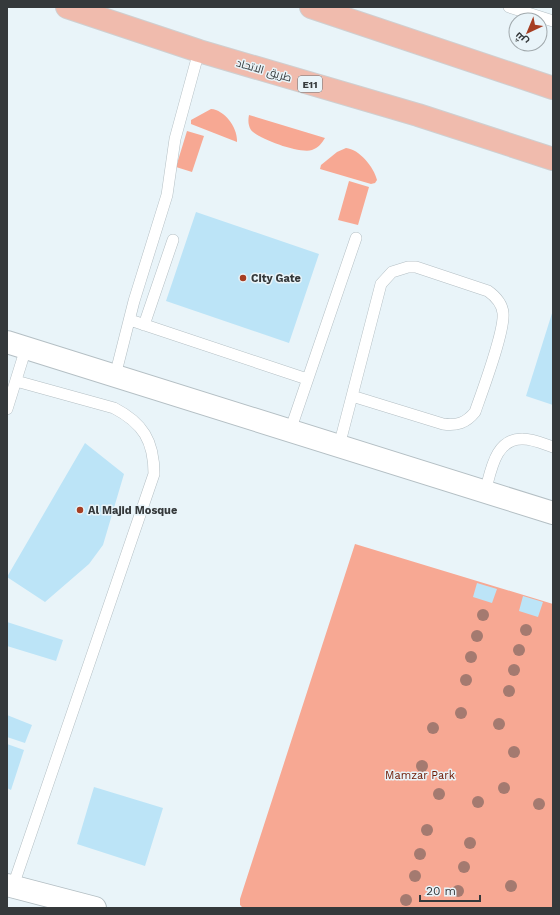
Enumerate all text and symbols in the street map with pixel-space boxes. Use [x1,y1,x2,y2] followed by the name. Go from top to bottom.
[508,12,548,52] north arrow
[512,29,531,48] text: ش
[235,56,293,85] street label: طريق الاتحاد
[298,76,322,92] road number: E11
[251,272,301,285] place label: City Gate
[238,273,248,283] marker: City Gate
[88,504,177,517] place label: Al Majid Mosque
[75,505,85,515] marker: Al Majid Mosque
[385,769,455,782] park label: Mamzar Park
[420,877,480,903] scale bar
[426,884,456,898] text: 20 m

